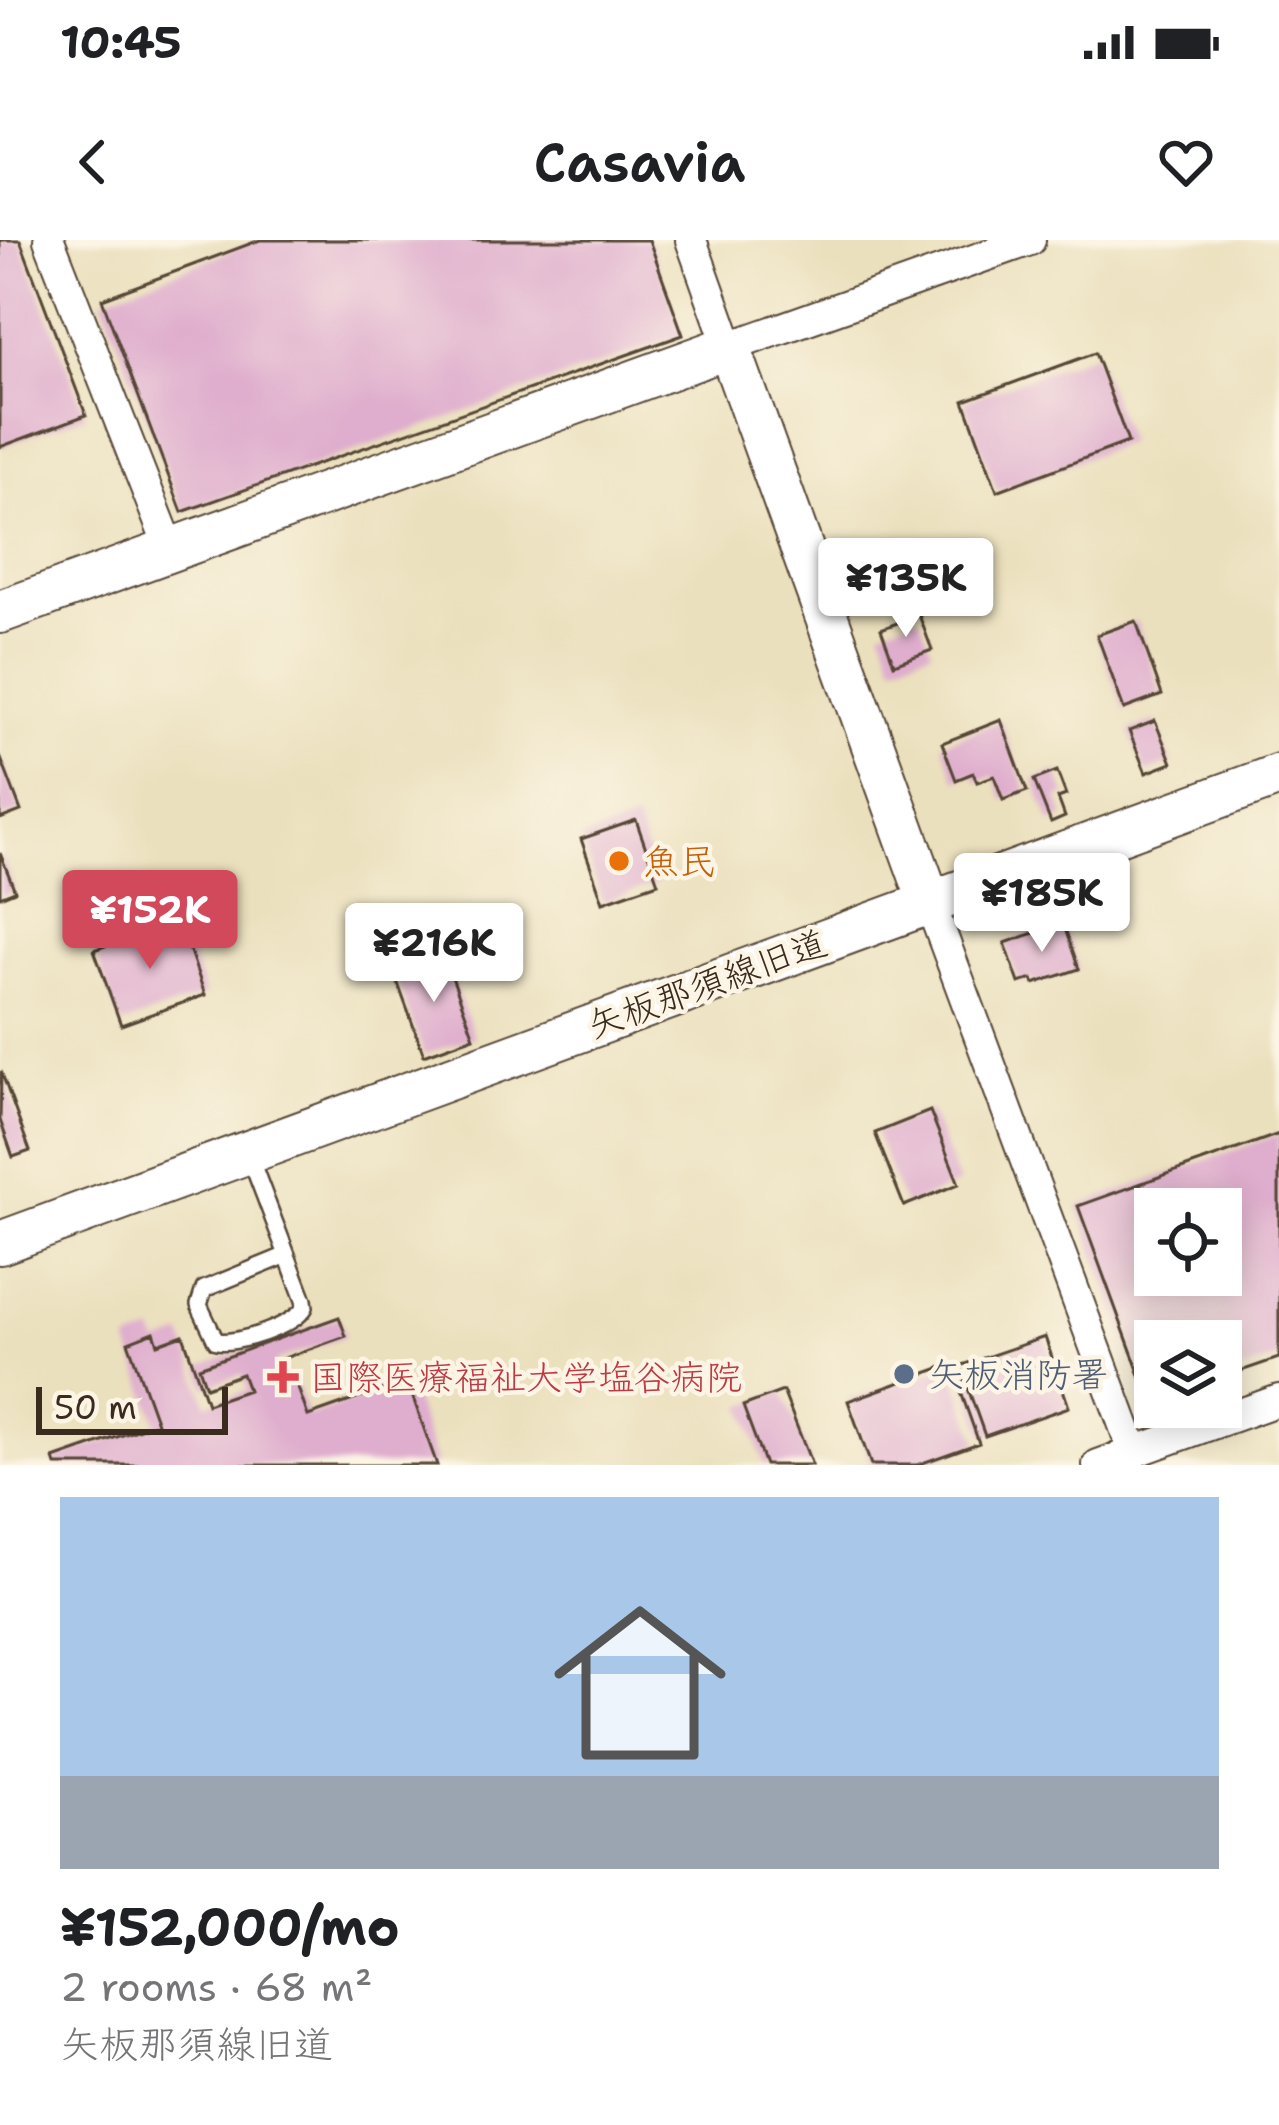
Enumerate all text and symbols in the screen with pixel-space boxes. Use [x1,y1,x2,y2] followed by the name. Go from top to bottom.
[60,12,182,72] text: 10:45
[533,126,746,198] text: Casavia
[60,129,126,195] icon: back
[1153,129,1219,195] icon: heart
[822,538,990,640] pin: ¥135K
[845,551,967,603] text: ¥135K
[643,837,715,886] place label: 魚民
[606,848,632,874] marker: 魚民
[958,853,1126,955] pin: ¥185K
[981,866,1103,918] text: ¥185K
[66,870,234,972] pin: ¥152K
[89,883,211,935] text: ¥152K
[350,903,518,1005] pin: ¥216K
[372,916,496,968] text: ¥216K
[580,918,834,1050] street label: 矢板那須線旧道
[1134,1188,1242,1428] map controls
[1134,1188,1242,1296] button: locate
[1134,1320,1242,1428] button: layers
[928,1350,1108,1399] place label: 矢板消防署
[310,1353,742,1402] place label: 国際医療福祉大学塩谷病院
[267,1361,299,1393] marker: 国際医療福祉大学塩谷病院
[891,1361,917,1387] marker: 矢板消防署
[36,1381,228,1434] scale bar
[54,1385,137,1430] text: 50 m
[532,1575,748,1791] icon: home
[60,1893,400,1961] text: ¥152,000/mo
[60,1961,372,2013] text: 2 rooms · 68 m²
[60,2018,333,2070] text: 矢板那須線旧道

